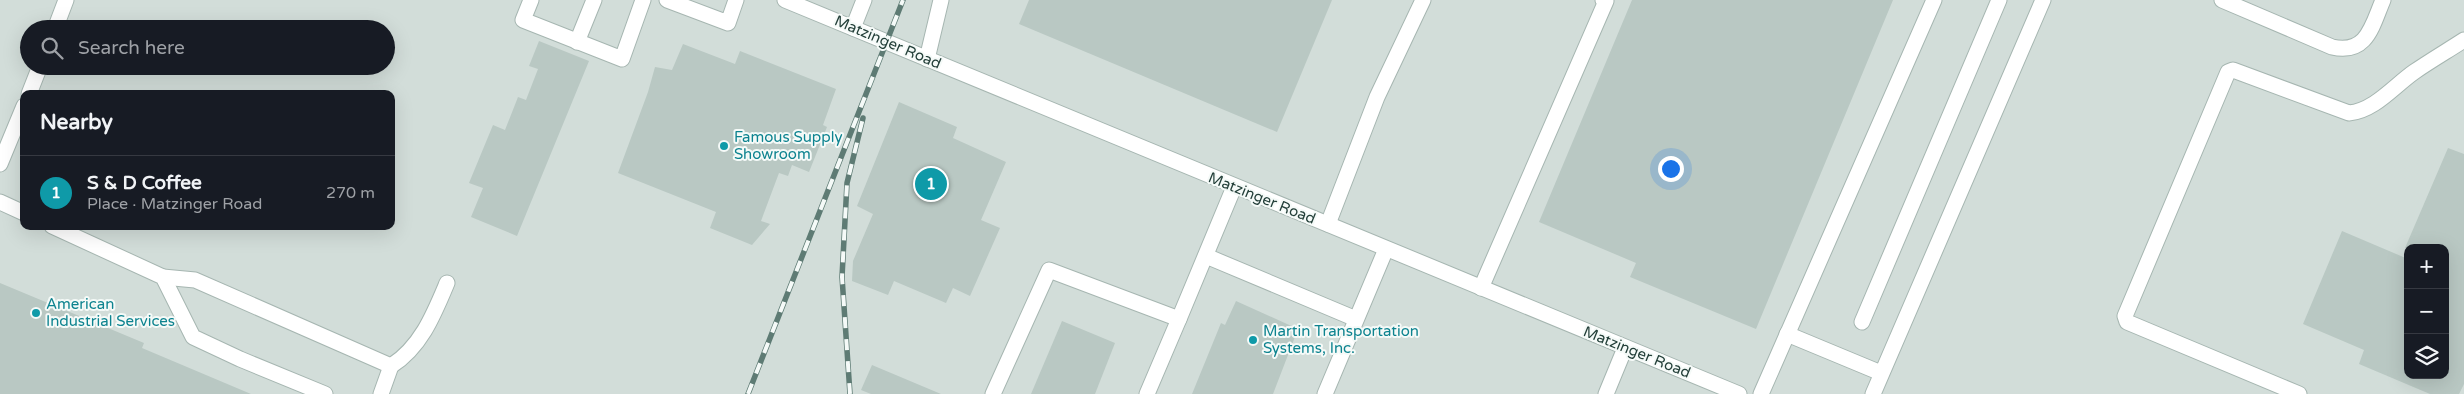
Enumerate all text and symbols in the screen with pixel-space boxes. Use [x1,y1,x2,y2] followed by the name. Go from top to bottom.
[832,11,944,73] street label: Matzinger Road
[20,20,395,75] search box
[38,34,66,62] icon: search
[78,37,185,59] text: Search here
[40,110,113,135] text: Nearby
[734,128,843,163] place label: Famous Supply Showroom
[718,140,730,152] marker: Famous Supply Showroom
[1658,156,1684,182] your location
[915,165,947,203] pin: 1
[1206,168,1318,228] street label: Matzinger Road
[87,172,202,194] text: S & D Coffee
[51,183,61,203] text: 1
[326,183,375,203] text: 270 m
[87,194,262,214] text: Place · Matzinger Road
[2404,244,2449,379] map controls
[2404,244,2449,289] button: +
[2404,289,2449,334] button: −
[46,295,175,330] place label: American Industrial Services
[30,307,42,319] marker: American Industrial Services
[1263,322,1419,357] place label: Martin Transportation Systems, Inc.
[1581,322,1693,382] street label: Matzinger Road
[1247,334,1259,346] marker: Martin Transportation Systems, Inc.
[2404,334,2449,379] button: layers

